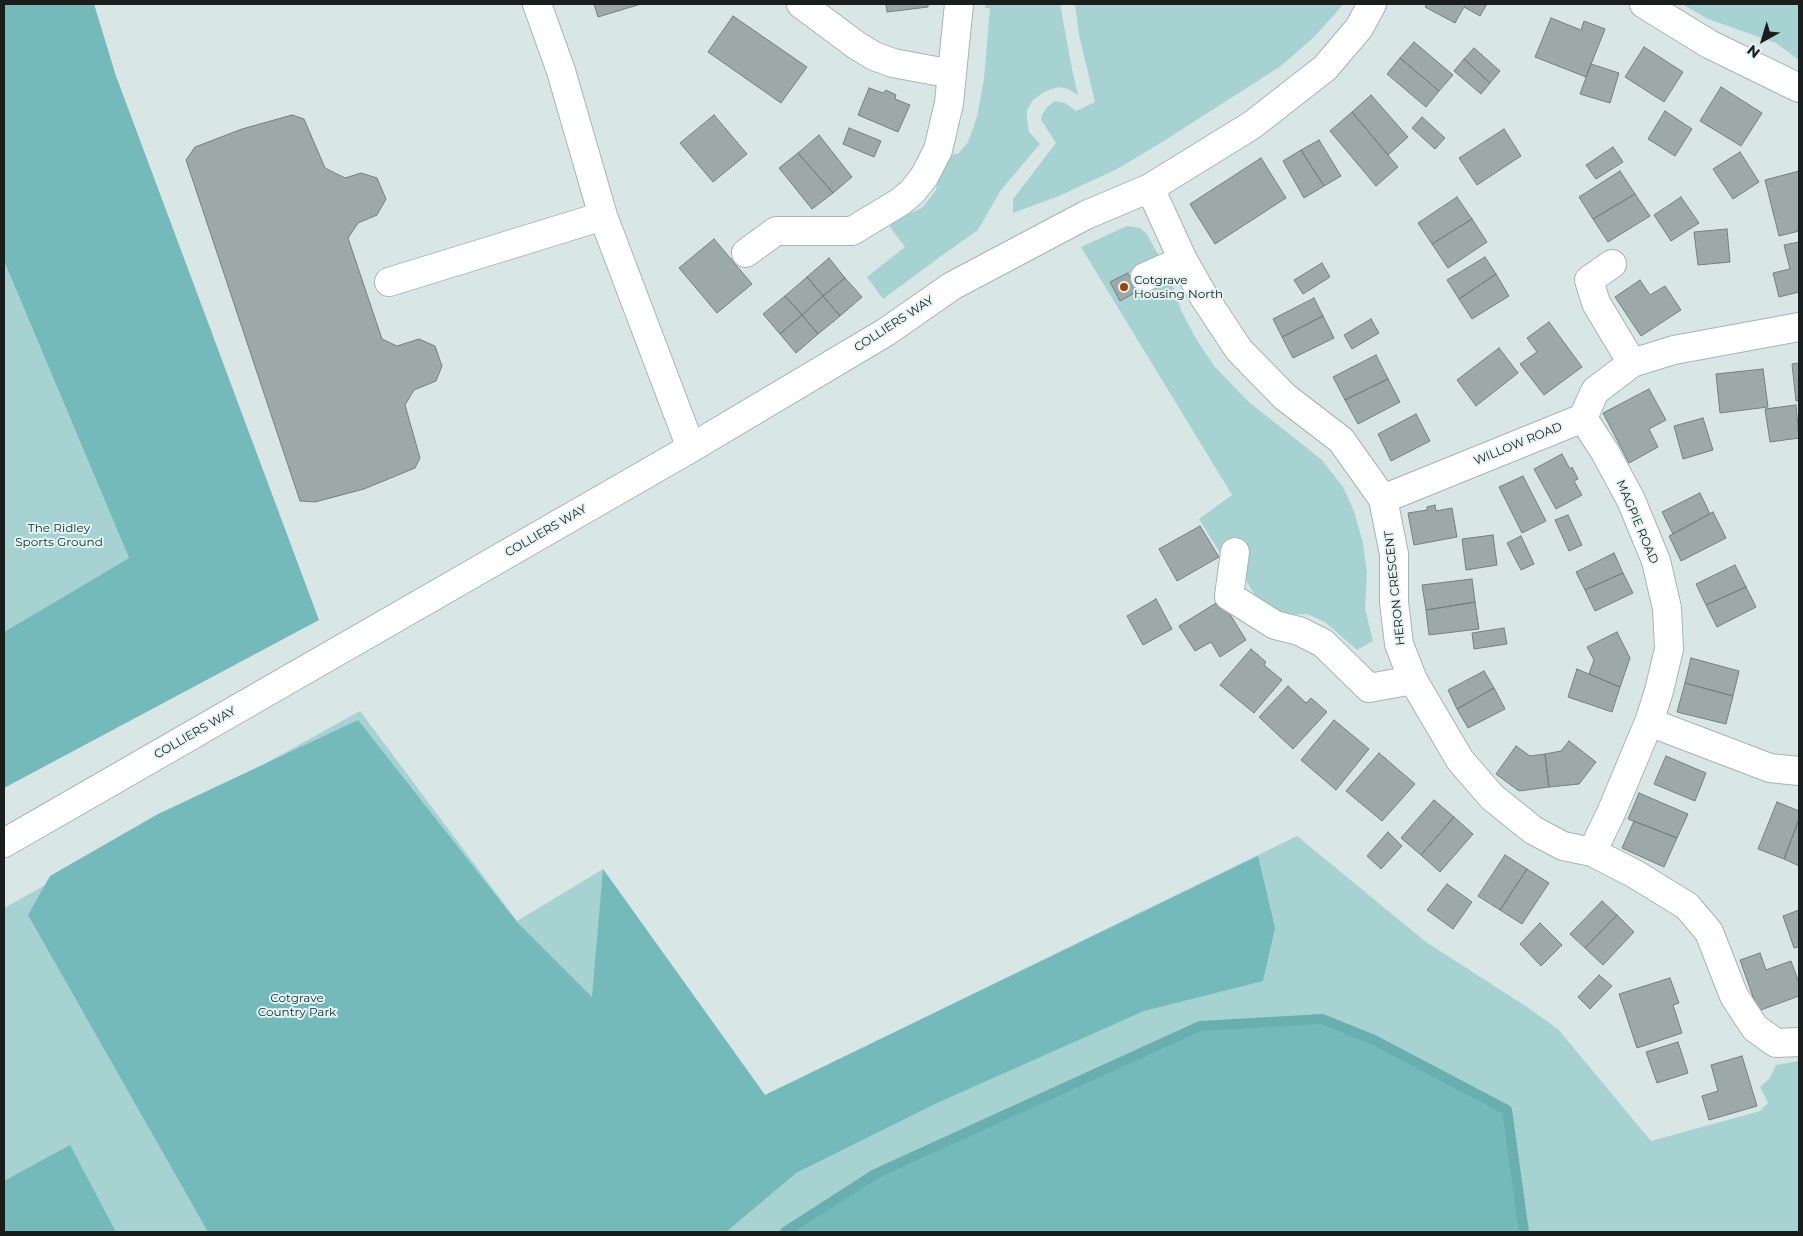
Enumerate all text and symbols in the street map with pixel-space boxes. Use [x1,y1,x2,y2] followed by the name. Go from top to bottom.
[1738,15,1788,65] north arrow
[1744,41,1764,62] text: N
[1134,273,1223,301] place label: Cotgrave Housing North
[1118,281,1130,293] marker: Cotgrave Housing North
[852,293,936,355] street label: COLLIERS WAY
[1472,420,1564,468] street label: WILLOW ROAD
[1613,478,1661,566] street label: MAGPIE ROAD
[503,502,589,560] street label: COLLIERS WAY
[15,521,103,549] park label: The Ridley Sports Ground
[1382,530,1408,646] street label: HERON CRESCENT
[152,704,238,762] street label: COLLIERS WAY
[258,991,336,1019] park label: Cotgrave Country Park

